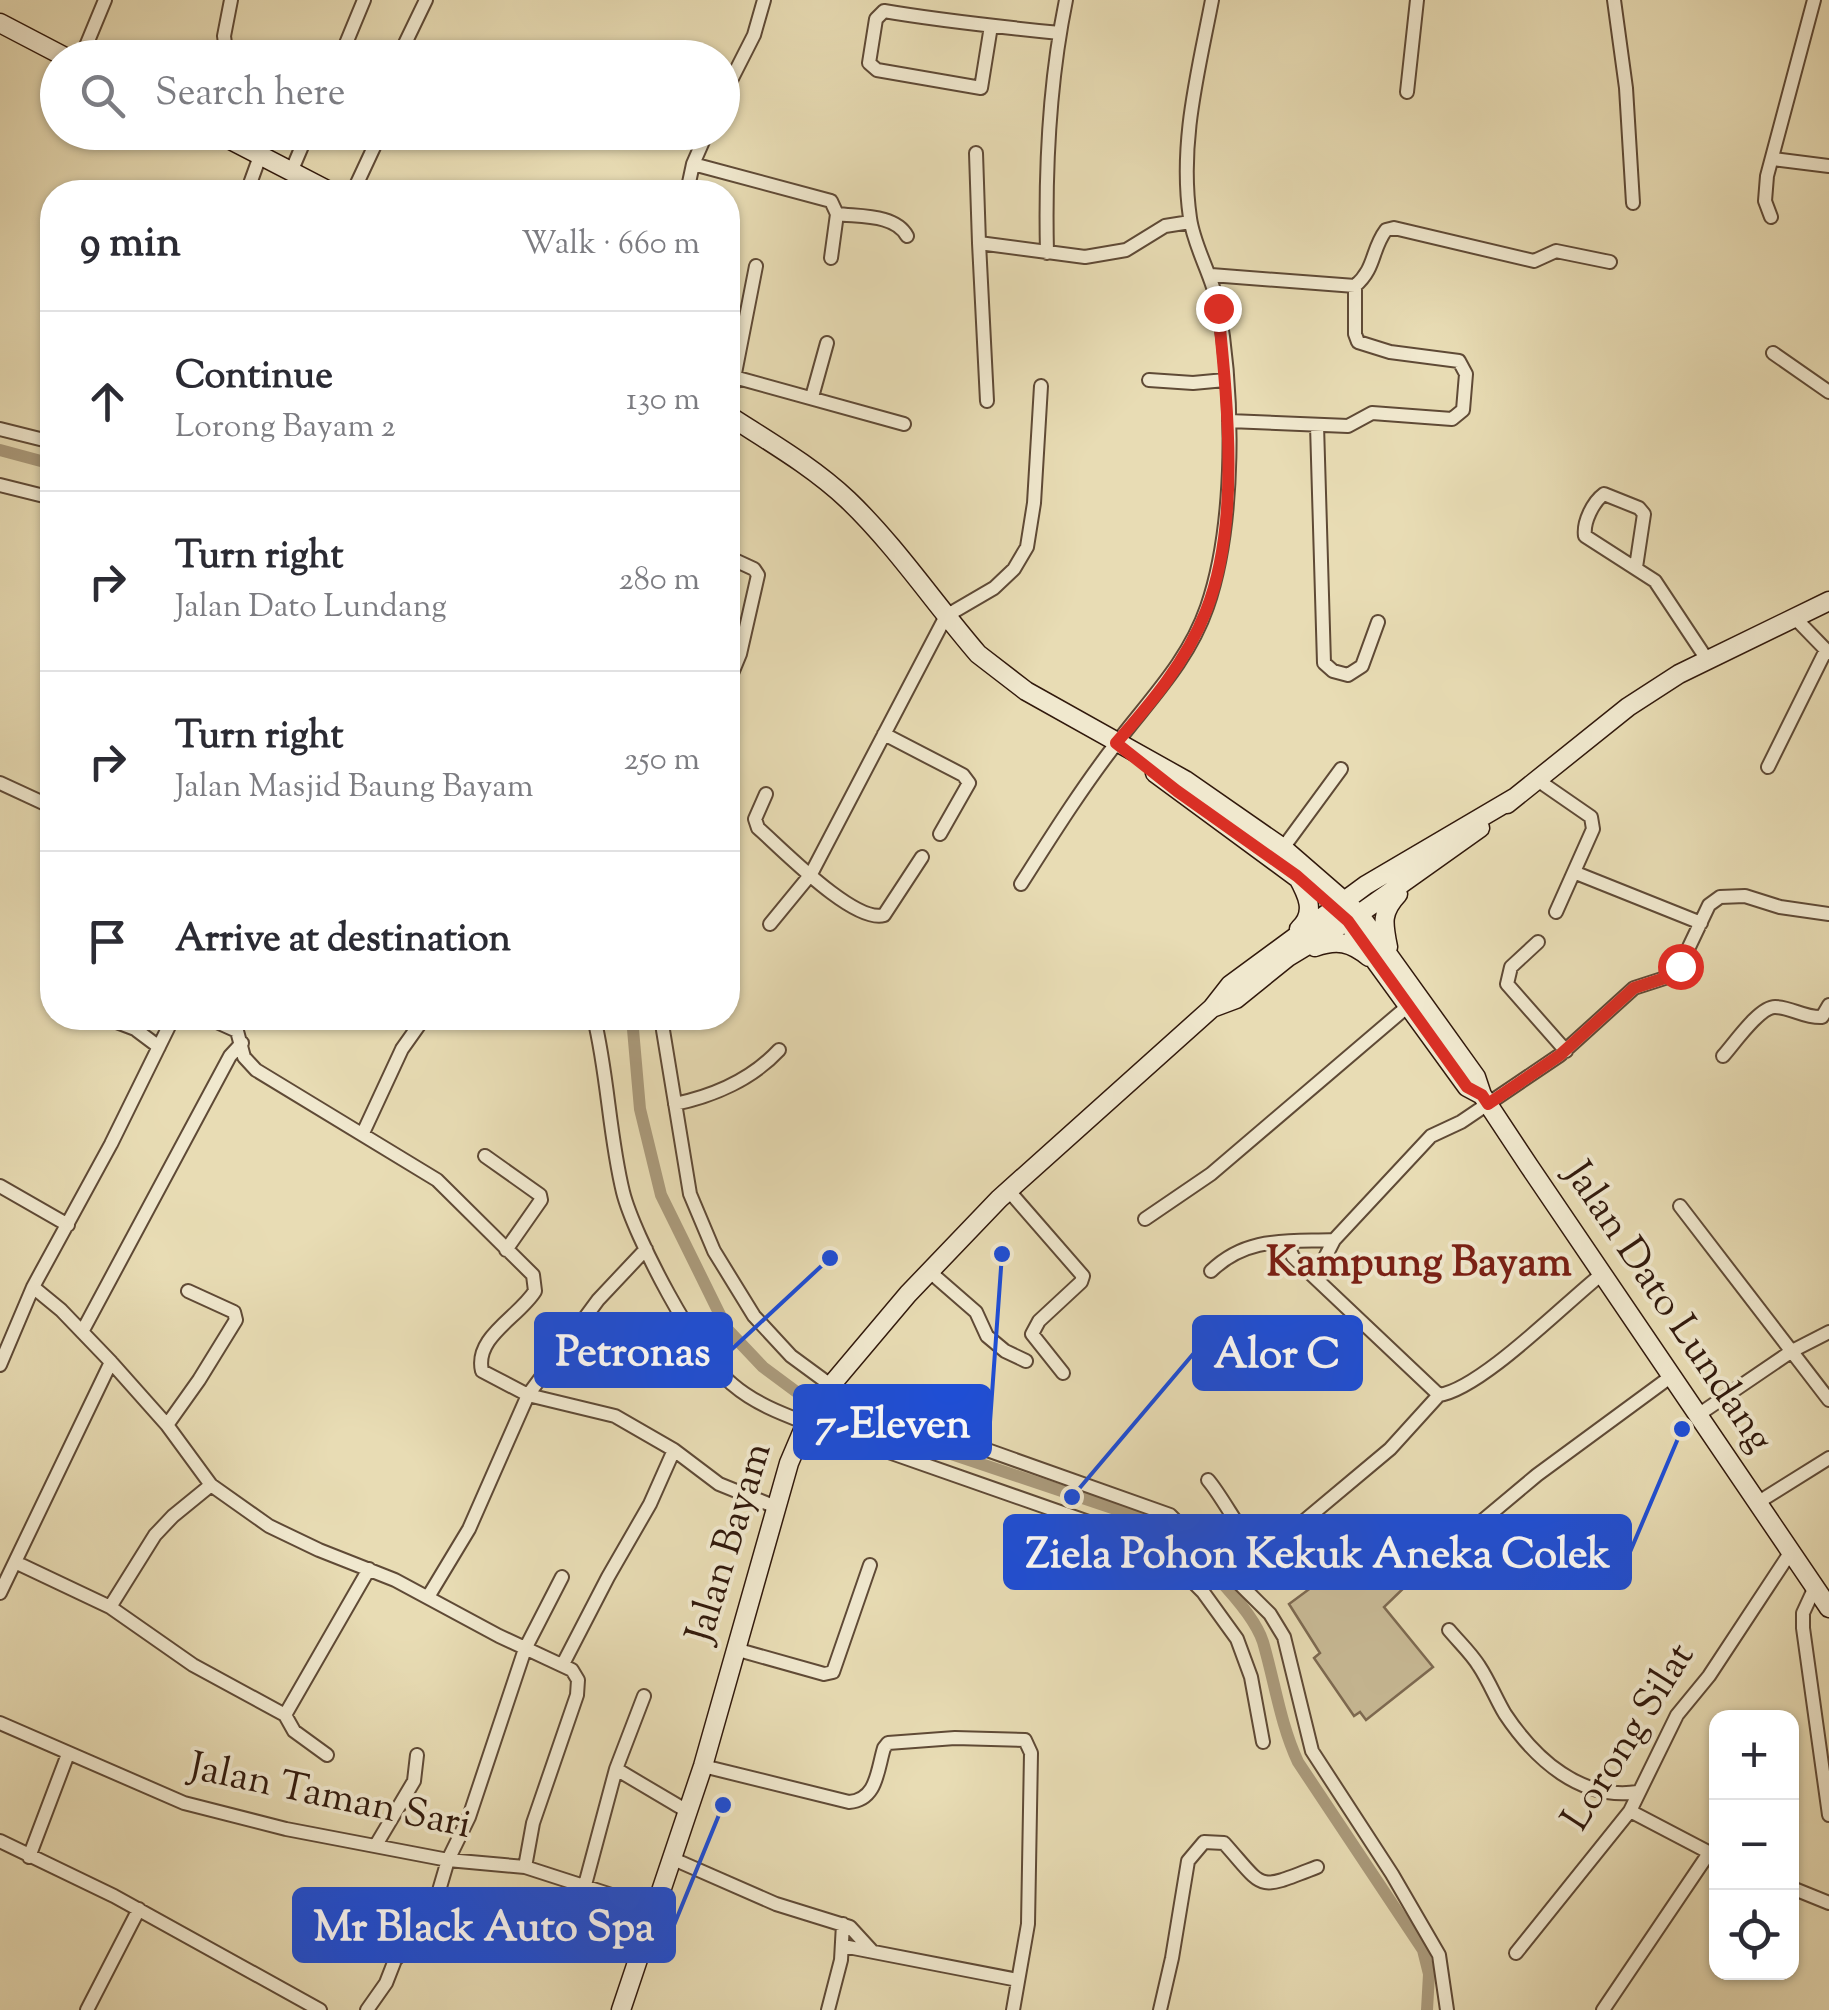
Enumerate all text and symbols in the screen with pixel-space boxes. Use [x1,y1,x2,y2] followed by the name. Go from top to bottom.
[40,40,740,150] search box
[75,68,130,123] icon: search
[155,68,346,122] text: Search here
[80,215,181,275] text: 9 min
[521,222,700,268] text: Walk · 660 m
[1196,286,1242,332] route end
[175,351,333,405] text: Continue
[80,374,135,429] icon: ahead
[626,378,700,424] text: 130 m
[175,405,396,451] text: Lorong Bayam 2
[175,531,343,585] text: Turn right
[80,554,135,609] icon: right
[619,558,700,604] text: 280 m
[175,585,447,631] text: Jalan Dato Lundang
[175,711,343,765] text: Turn right
[80,734,135,789] icon: right
[624,738,700,784] text: 250 m
[175,765,534,811] text: Jalan Masjid Baung Bayam
[80,914,135,969] icon: arrive
[175,914,511,968] text: Arrive at destination
[1658,944,1704,990] route start
[1547,1150,1786,1465] street label: Jalan Dato Lundang
[1266,1235,1572,1295] district label: Kampung Bayam
[536,1314,731,1386] callout: Petronas
[1194,1317,1361,1389] callout: Alor C
[555,1325,711,1385] text: Petronas
[1214,1327,1340,1387] text: Alor C
[795,1386,990,1458] callout: 7-Eleven
[815,1397,971,1457] text: 7-Eleven
[673,1436,788,1652] street label: Jalan Bayam
[1005,1516,1630,1588] callout: Ziela Pohon Kekuk Aneka Colek
[1026,1527,1610,1587] text: Ziela Pohon Kekuk Aneka Colek
[1550,1633,1711,1843] street label: Lorong Silat
[1709,1710,1799,1980] map controls
[1709,1710,1799,1800] button: +
[182,1740,476,1856] street label: Jalan Taman Sari
[1709,1800,1799,1890] button: −
[294,1889,674,1961] callout: Mr Black Auto Spa
[1709,1890,1799,1980] button: locate
[314,1900,655,1960] text: Mr Black Auto Spa

